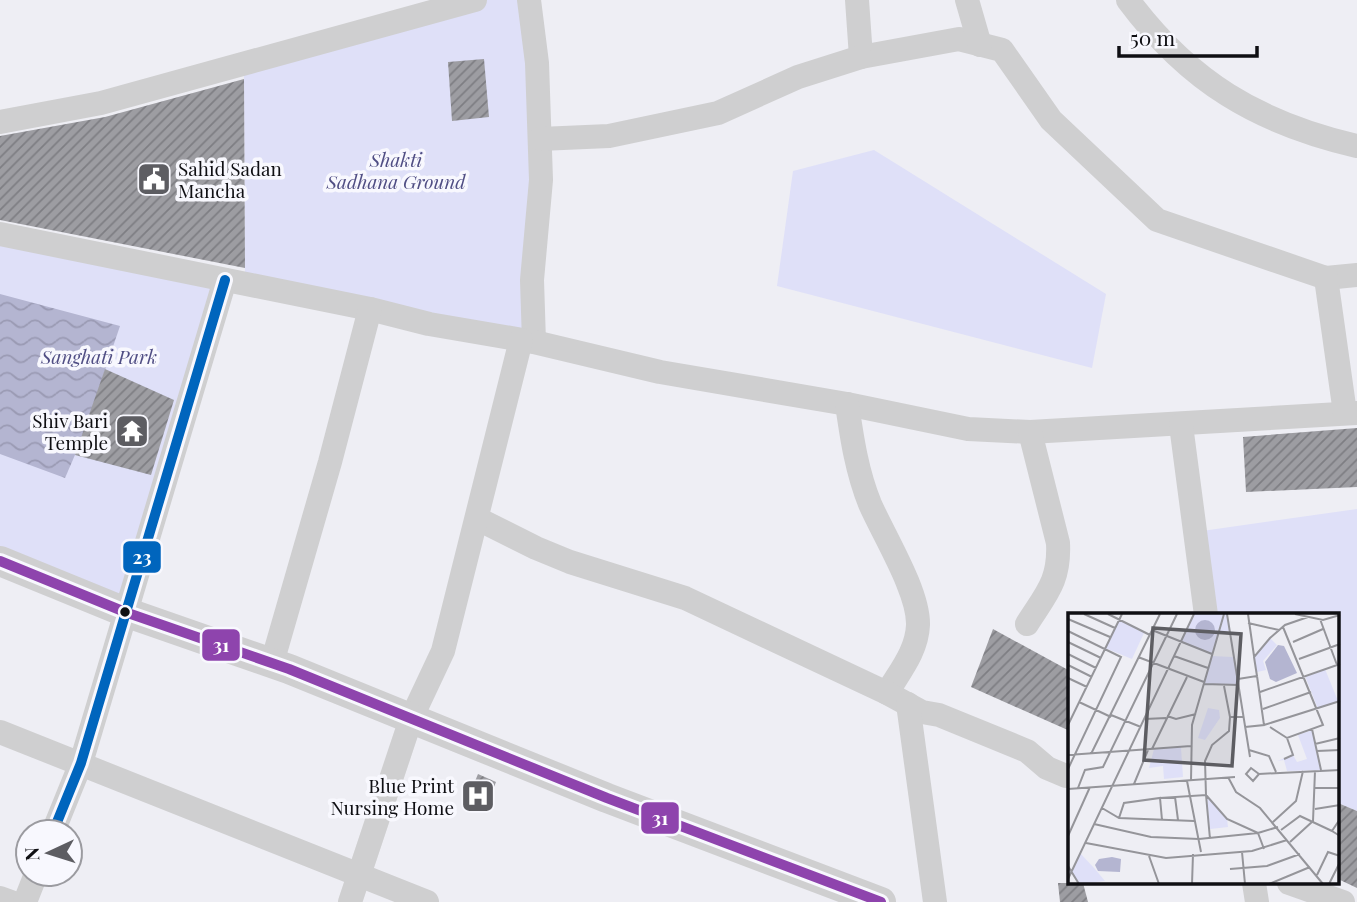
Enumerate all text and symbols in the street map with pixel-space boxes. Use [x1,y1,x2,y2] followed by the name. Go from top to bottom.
[1119,14,1257,58] scale bar
[1130,23,1176,51] text: 50 m
[325,146,466,194] park label: Shakti Sadhana Ground
[178,155,282,203] place label: Sahid Sadan Mancha
[135,160,173,198] public building icon: Sahid Sadan Mancha
[40,343,157,369] park label: Sanghati Park
[32,407,108,455] place label: Shiv Bari Temple
[113,412,151,450] temple icon: Shiv Bari Temple
[122,540,162,574] line badge: 23
[132,543,152,569] text: 23
[118,605,132,619] unlabelled marker
[1068,613,1340,884] inset map
[201,628,241,662] line badge: 31
[213,631,229,657] text: 31
[330,772,454,820] place label: Blue Print Nursing Home
[459,777,497,815] hospital icon: Blue Print Nursing Home
[640,801,680,835] line badge: 31
[652,804,668,830] text: 31
[14,818,84,888] north arrow
[18,846,44,862] text: N

